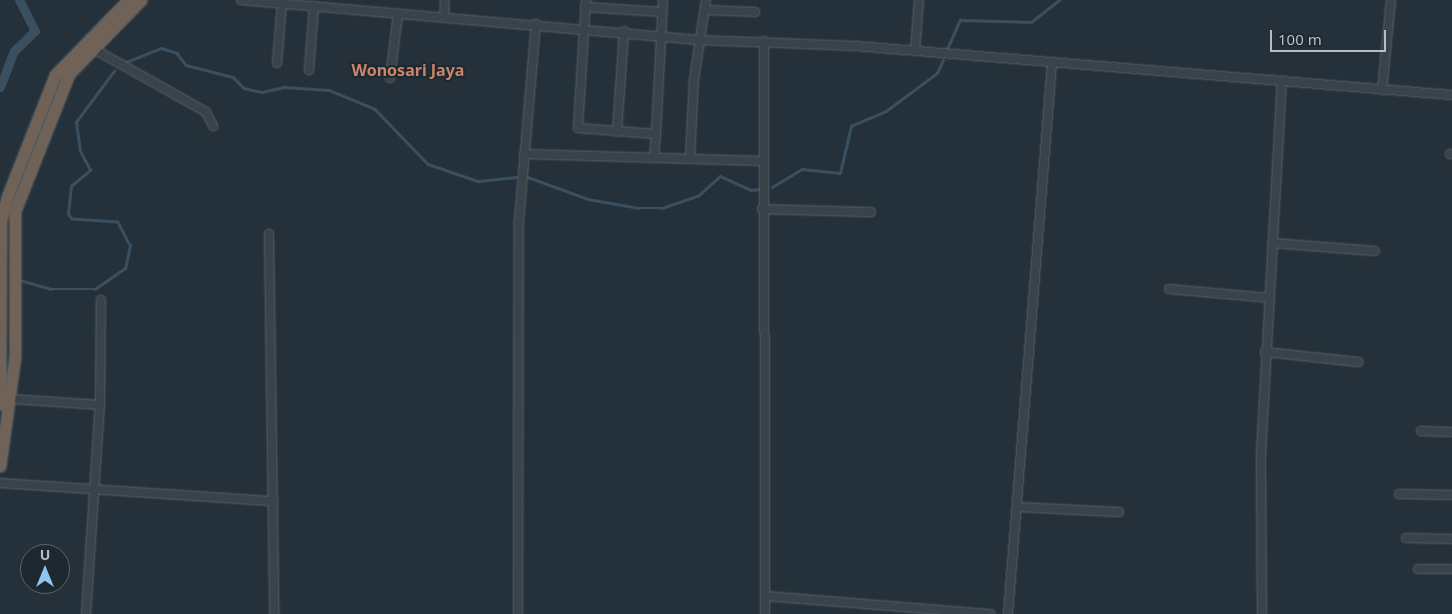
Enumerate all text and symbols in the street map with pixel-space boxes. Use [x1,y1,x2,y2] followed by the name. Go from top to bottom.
[1272,20,1388,52] scale bar
[1278,29,1322,49] text: 100 m
[352,60,464,80] district label: Wonosari Jaya
[20,544,70,594] north arrow
[40,545,50,564] text: U

